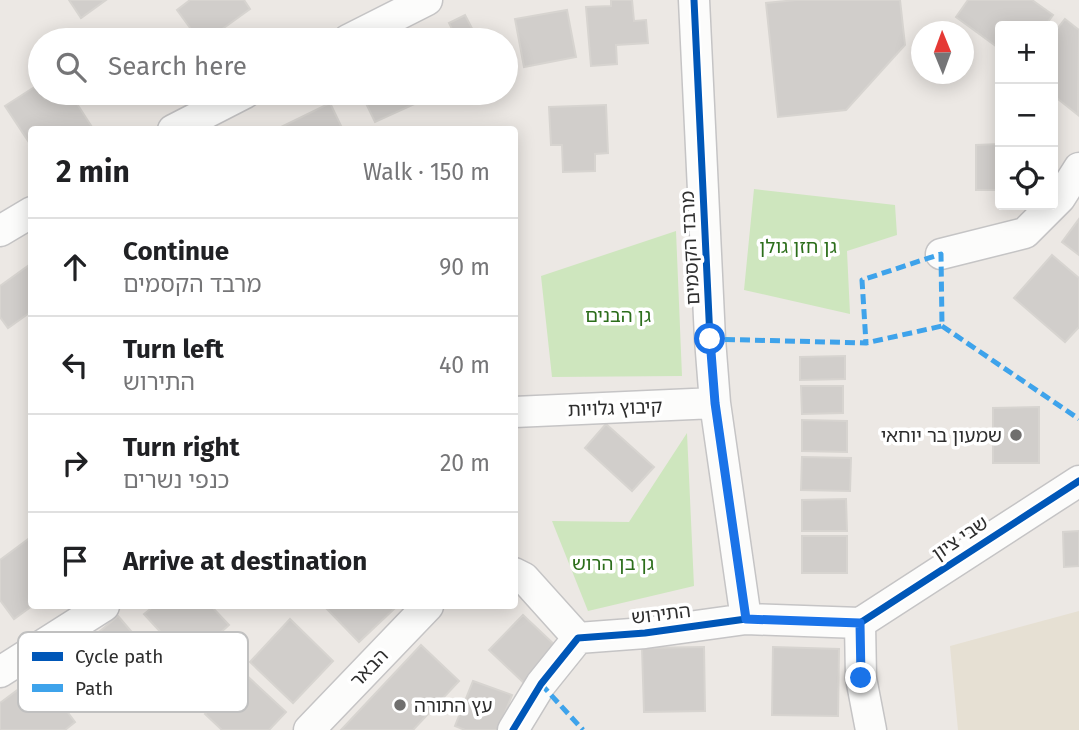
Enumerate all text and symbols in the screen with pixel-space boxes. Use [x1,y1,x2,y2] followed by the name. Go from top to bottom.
[911,21,974,84] north arrow
[995,21,1058,210] map controls
[995,21,1058,84] button: +
[28,28,518,105] search box
[52,48,90,86] icon: search
[108,51,247,82] text: Search here
[995,84,1058,147] button: −
[995,147,1058,210] button: locate
[56,154,130,190] text: 2 min
[363,158,490,186] text: Walk · 150 m
[676,190,704,306] street label: מרבד הקסמים
[759,235,837,258] park label: גן חזן גולן
[123,236,229,267] text: Continue
[56,248,94,286] icon: ahead
[439,253,490,281] text: 90 m
[123,270,261,298] text: מרבד הקסמים
[585,304,651,327] park label: גן הבנים
[694,323,725,354] route start
[123,334,224,365] text: Turn left
[56,346,94,384] icon: left
[439,351,490,379] text: 40 m
[123,368,195,396] text: התירוש
[567,395,663,421] street label: קיבוץ גלויות
[881,424,1002,447] place label: שמעון בר יוחאי
[1008,427,1024,443] marker: שמעון בר יוחאי
[123,432,240,463] text: Turn right
[56,444,94,482] icon: right
[440,449,490,477] text: 20 m
[123,466,229,494] text: כנפי נשרים
[928,511,992,565] street label: שבי ציון
[56,542,94,580] icon: arrive
[123,546,367,577] text: Arrive at destination
[572,552,654,575] park label: גן בן הרוש
[630,599,692,629] street label: התירוש
[18,632,248,712] legend
[345,644,393,692] street label: הבאר
[75,645,163,668] text: Cycle path
[845,662,876,693] route end
[75,677,113,700] text: Path
[414,694,493,717] place label: עץ התורה
[392,697,408,713] marker: עץ התורה

